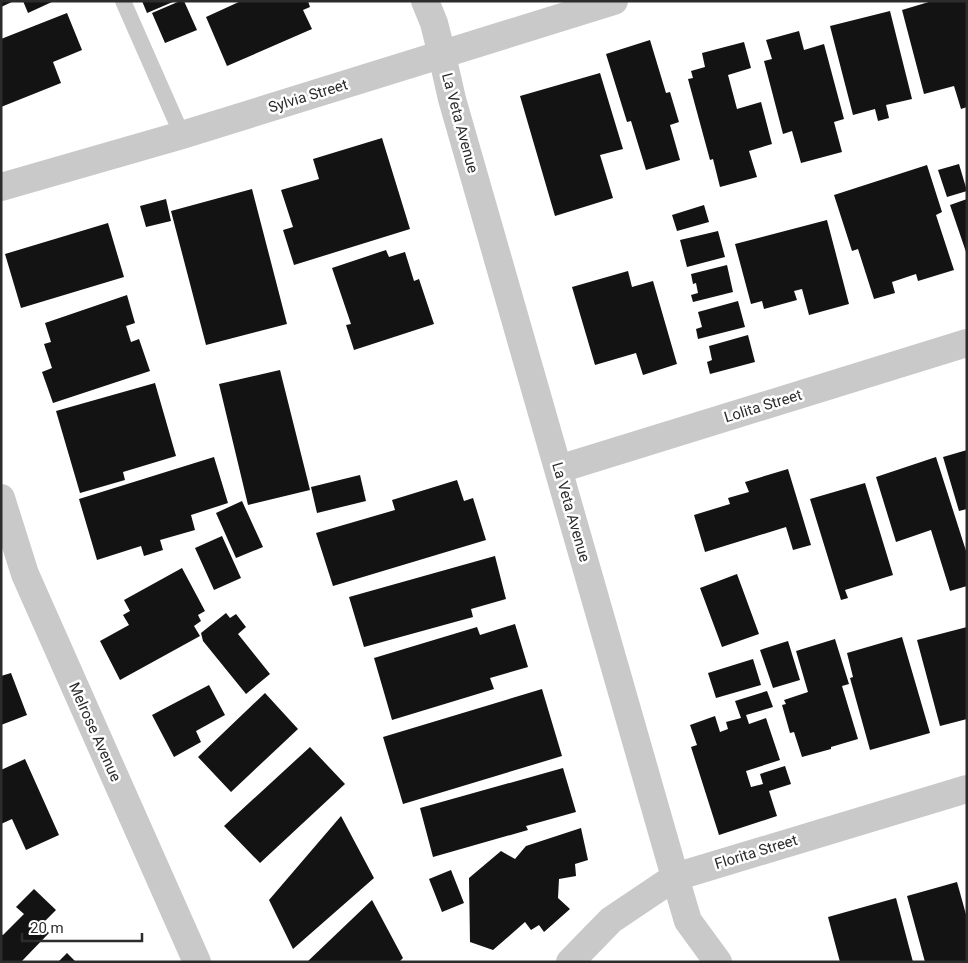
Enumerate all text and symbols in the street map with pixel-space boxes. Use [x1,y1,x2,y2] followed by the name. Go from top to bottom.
[438,71,482,175] street label: La Veta Avenue
[266,75,350,117] street label: Sylvia Street
[722,386,804,426] street label: Lolita Street
[548,460,594,564] street label: La Veta Avenue
[65,680,125,784] street label: Melrose Avenue
[712,831,800,873] street label: Florita Street
[22,910,142,942] scale bar
[30,919,64,937] text: 20 m

